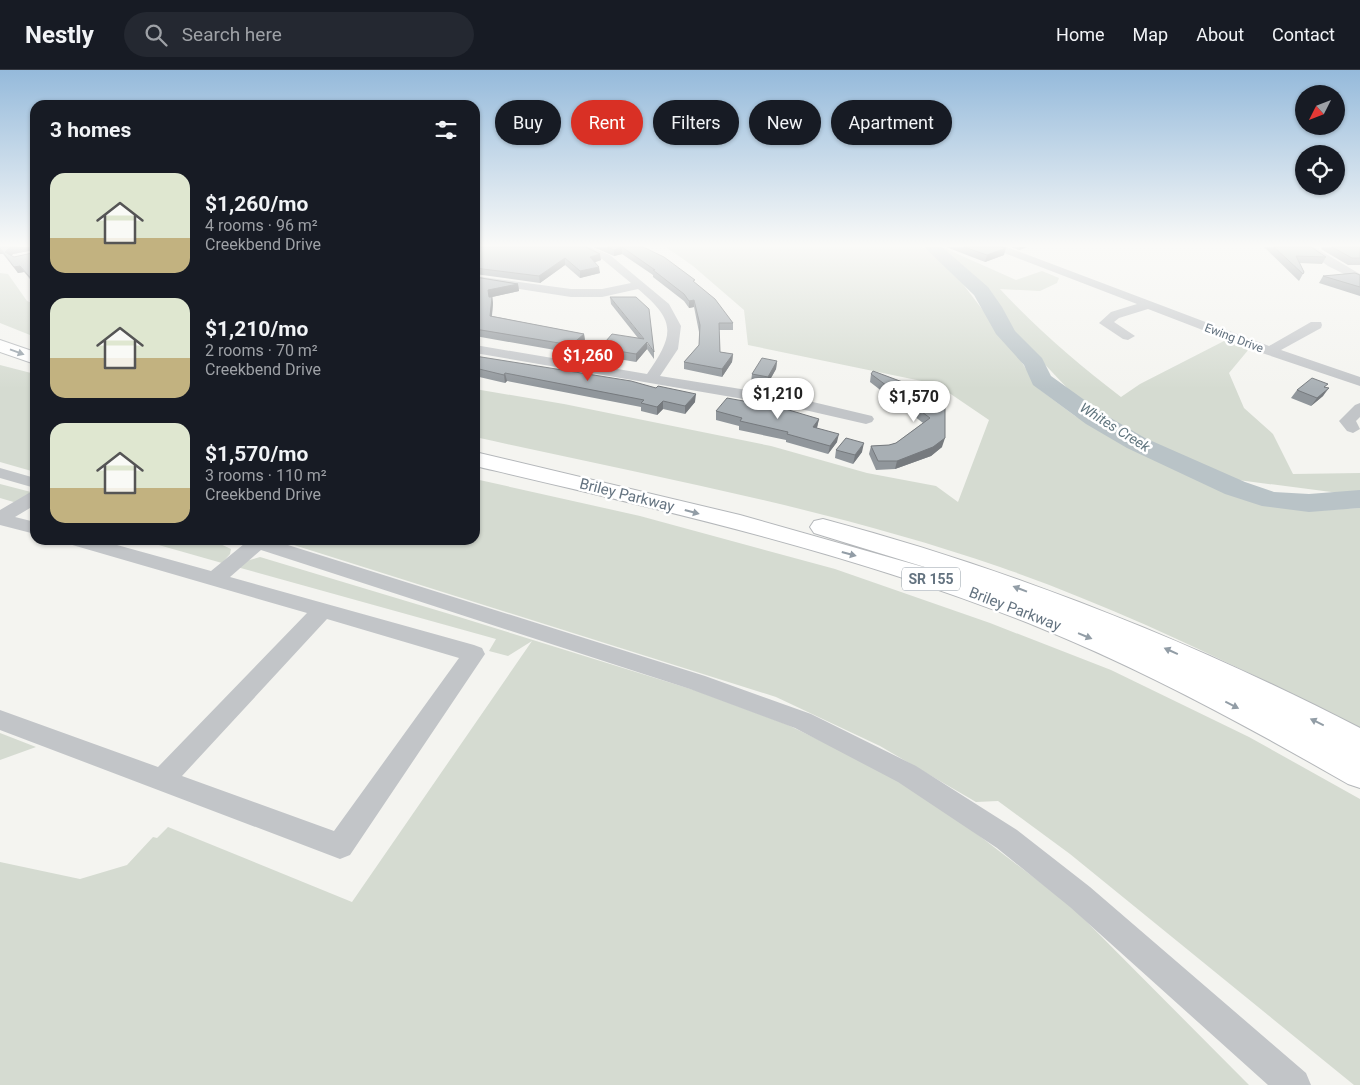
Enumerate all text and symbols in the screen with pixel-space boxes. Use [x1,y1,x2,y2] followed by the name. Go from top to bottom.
[124,12,474,57] search box
[25,21,94,49] text: Nestly
[142,21,170,49] icon: search
[182,23,282,46] text: Search here
[1056,24,1105,45] text: Home
[1133,24,1168,45] text: Map
[1196,24,1244,45] text: About
[1272,24,1335,45] text: Contact
[1295,85,1345,135] north arrow
[1295,85,1345,195] map controls
[495,100,561,145] chip: Buy
[571,100,643,145] chip: Rent
[653,100,739,145] chip: Filters
[749,100,821,145] chip: New
[831,100,952,145] chip: Apartment
[432,116,460,144] icon: filters
[50,118,131,142] text: 3 homes
[1295,145,1345,195] button: locate
[205,192,308,216] text: $1,260/mo
[90,193,150,253] icon: home
[205,216,318,235] text: 4 rooms · 96 m²
[205,235,321,254] text: Creekbend Drive
[205,317,308,341] text: $1,210/mo
[90,318,150,378] icon: home
[1203,320,1265,356] street label: Ewing Drive
[547,340,629,382] pin: $1,260
[205,341,318,360] text: 2 rooms · 70 m²
[563,346,613,365] text: $1,260
[10,349,25,356] one-way arrow
[205,360,321,379] text: Creekbend Drive
[737,378,819,420] pin: $1,210
[873,380,955,423] pin: $1,570
[753,384,803,403] text: $1,210
[889,387,939,406] text: $1,570
[1077,399,1154,455] water label: Whites Creek
[205,442,308,466] text: $1,570/mo
[90,443,150,503] icon: home
[205,466,327,485] text: 3 rooms · 110 m²
[578,475,676,515] street label: Briley Parkway
[205,485,321,504] text: Creekbend Drive
[685,508,700,516] one-way arrow
[842,550,857,558] one-way arrow
[902,568,960,590] road number: SR 155
[966,583,1064,635] street label: Briley Parkway
[1012,585,1027,593] one-way arrow
[1078,633,1092,641] one-way arrow
[1164,646,1178,654] one-way arrow
[1225,701,1239,709] one-way arrow
[1310,717,1324,725] one-way arrow

